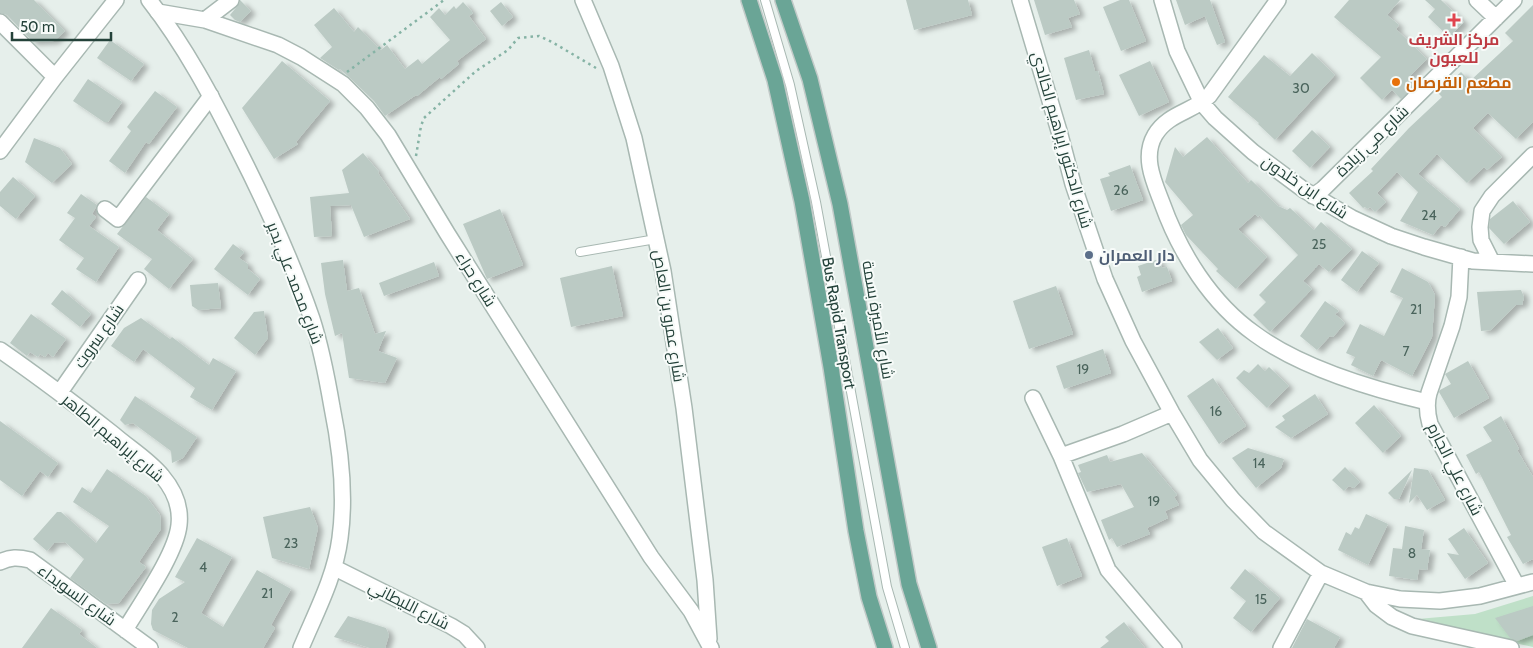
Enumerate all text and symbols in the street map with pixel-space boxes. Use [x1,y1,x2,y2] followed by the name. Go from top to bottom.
[12,10,111,42] scale bar
[1447,13,1461,27] marker: مركز الشريف للعيون
[20,18,55,36] text: 50 m
[1409,30,1499,67] place label: مركز الشريف للعيون
[1024,49,1096,232] street label: شارع الدكتور إبراهيم الخالدي
[1406,73,1512,94] place label: مطعم القرصان
[1390,76,1402,88] marker: مطعم القرصان
[1292,79,1310,97] house number: 30
[1332,101,1415,183] street label: شارع مي زيادة
[1257,151,1352,224] street label: شارع ابن خلدون
[1113,181,1129,199] house number: 26
[1421,206,1437,224] house number: 24
[259,218,327,348] street label: شارع محمد علي بدير
[1312,235,1326,253] house number: 25
[1099,246,1175,265] place label: دار العمران
[450,248,500,311] street label: شارع حراء
[647,248,689,384] street label: شارع عمرو بن العاص
[1083,249,1095,261] marker: دار العمران
[818,256,860,391] street label: Bus Rapid Transport
[856,259,898,381] street label: شارع الأميرة بسمة
[70,300,130,373] street label: شارع سروت
[1410,300,1422,318] house number: 21
[1402,342,1410,360] house number: 7
[1077,360,1089,378] house number: 19
[56,389,168,488] street label: شارع إبراهيم الطاهر
[1210,402,1222,420] house number: 16
[1420,419,1487,520] street label: شارع علي الجارم
[1253,454,1265,472] house number: 14
[1148,492,1160,510] house number: 19
[284,534,298,552] house number: 23
[1408,544,1416,562] house number: 8
[199,558,207,576] house number: 4
[33,560,120,631] street label: شارع السويداء
[364,577,453,637] street label: شارع الليطاني
[261,584,273,602] house number: 21
[1255,590,1267,608] house number: 15
[171,608,179,626] house number: 2

